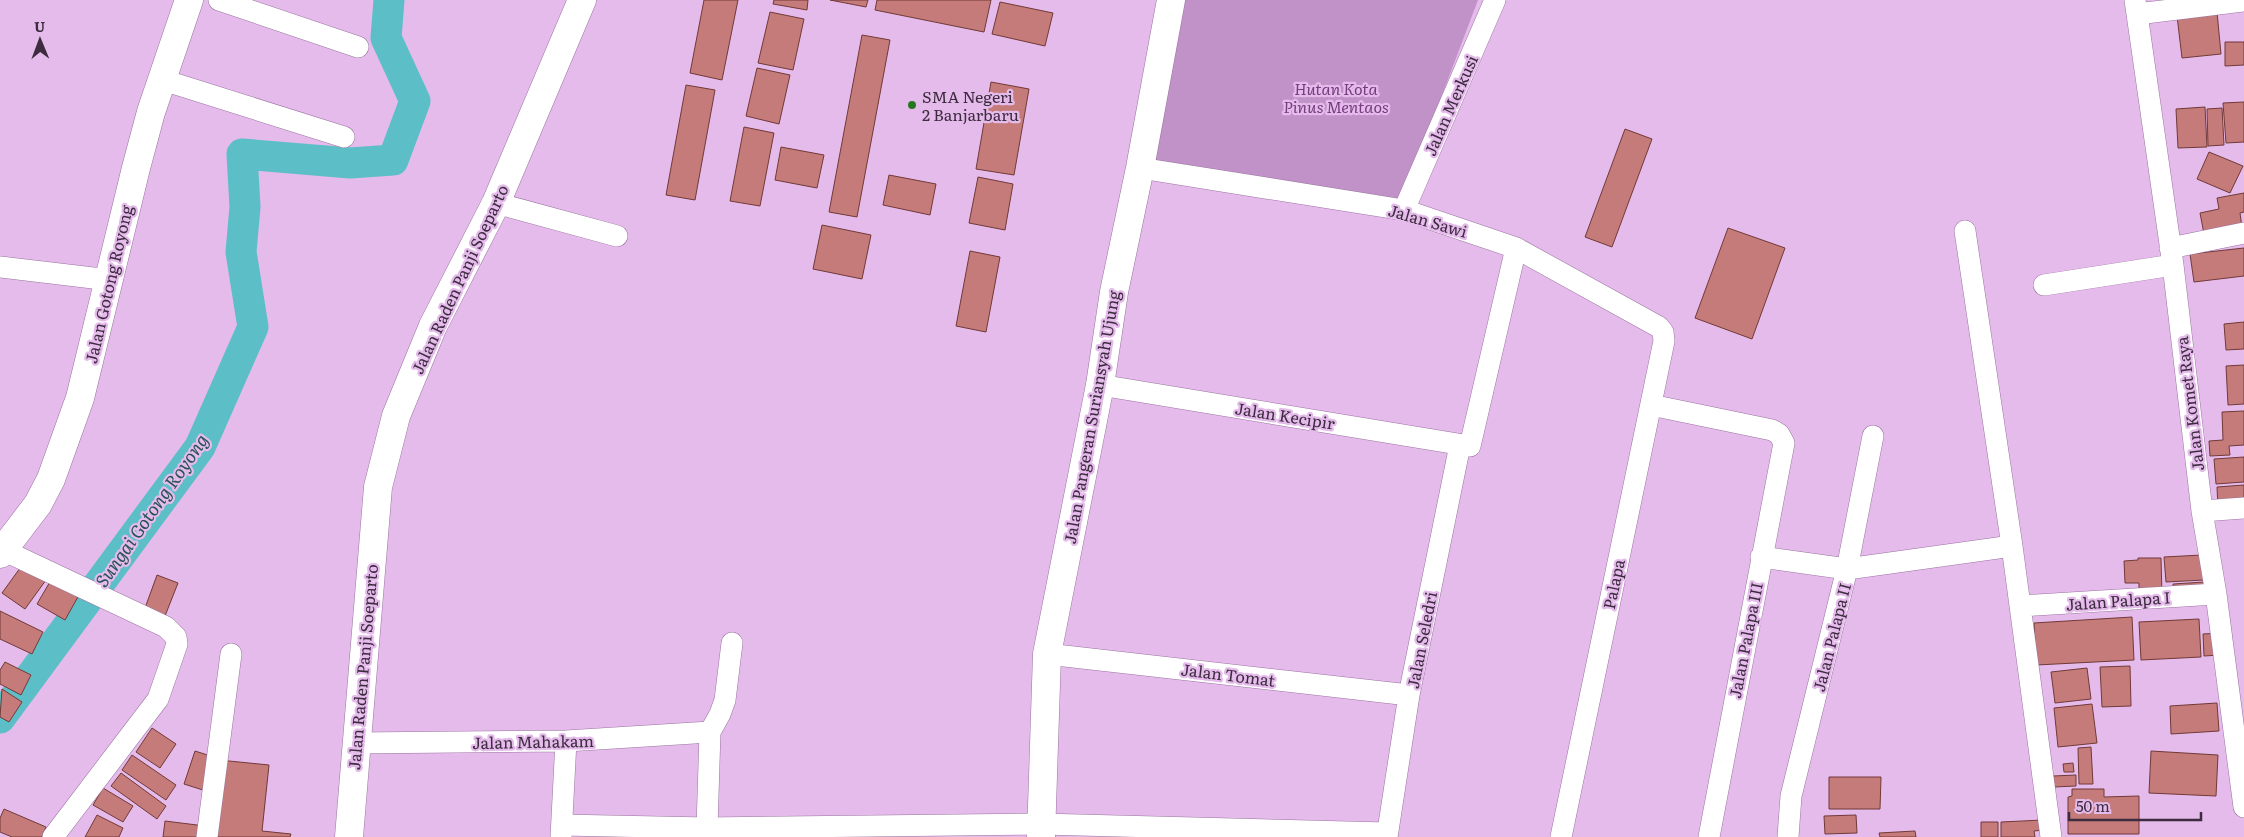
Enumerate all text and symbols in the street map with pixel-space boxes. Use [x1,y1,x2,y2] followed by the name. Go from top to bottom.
[15,15,65,65] north arrow
[34,16,45,36] text: U
[1417,51,1483,159] street label: Jalan Merkusi
[1283,76,1389,118] park label: Hutan Kota Pinus Mentaos
[922,84,1019,126] place label: SMA Negeri 2 Banjarbaru
[906,99,918,111] marker: SMA Negeri 2 Banjarbaru
[404,180,514,378] street label: Jalan Raden Panji Soeparto
[1386,197,1470,243] street label: Jalan Sawi
[78,202,138,366] street label: Jalan Gotong Royong
[1057,288,1125,546] street label: Jalan Pangeran Suriansyah Ujung
[2169,335,2209,473] street label: Jalan Komet Raya
[1233,395,1337,435] street label: Jalan Kecipir
[88,428,214,592] water label: Sungai Gotong Royong
[1596,556,1630,611] street label: Palapa
[341,563,383,771] street label: Jalan Raden Panji Soeparto
[1722,580,1768,700] street label: Jalan Palapa III
[1806,580,1856,694] street label: Jalan Palapa II
[2065,584,2171,616] street label: Jalan Palapa I
[1400,589,1442,691] street label: Jalan Seledri
[1180,656,1277,692] street label: Jalan Tomat
[472,728,595,754] street label: Jalan Mahakam
[2069,790,2202,822] scale bar
[2076,794,2110,817] text: 50 m

